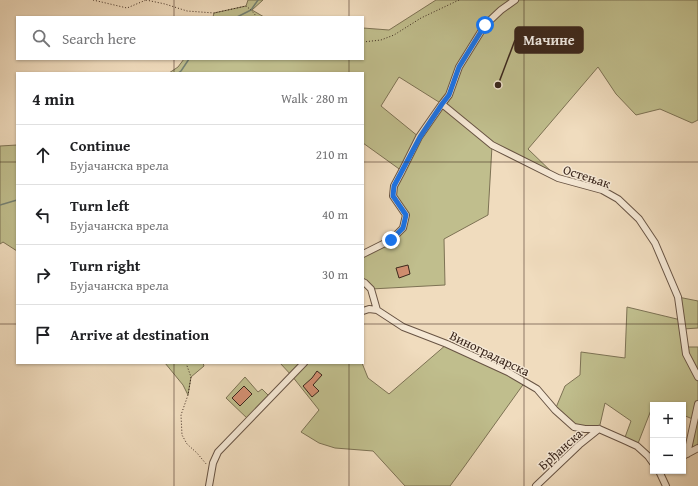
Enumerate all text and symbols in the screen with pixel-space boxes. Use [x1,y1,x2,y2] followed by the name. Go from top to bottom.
[16,16,364,60] search box
[476,16,494,34] route start
[30,27,52,49] icon: search
[515,27,583,53] callout: Мачине
[62,28,136,49] text: Search here
[523,30,575,50] text: Мачине
[32,86,74,111] text: 4 min
[281,89,348,108] text: Walk · 280 m
[70,135,131,156] text: Continue
[32,144,54,166] icon: ahead
[316,145,348,164] text: 210 m
[70,156,169,175] text: Бујачанска врела
[561,160,613,193] street label: Остењак
[70,195,129,216] text: Turn left
[32,204,54,226] icon: left
[322,205,348,224] text: 40 m
[70,216,169,235] text: Бујачанска врела
[382,231,400,249] route end
[70,255,141,276] text: Turn right
[32,264,54,286] icon: right
[322,265,348,284] text: 30 m
[70,276,169,295] text: Бујачанска врела
[32,324,54,346] icon: arrive
[70,324,209,345] text: Arrive at destination
[447,326,534,381] street label: Виноградарска
[650,402,686,474] map controls
[650,402,686,438] button: +
[534,424,587,474] street label: Брђанска
[650,438,686,474] button: −

